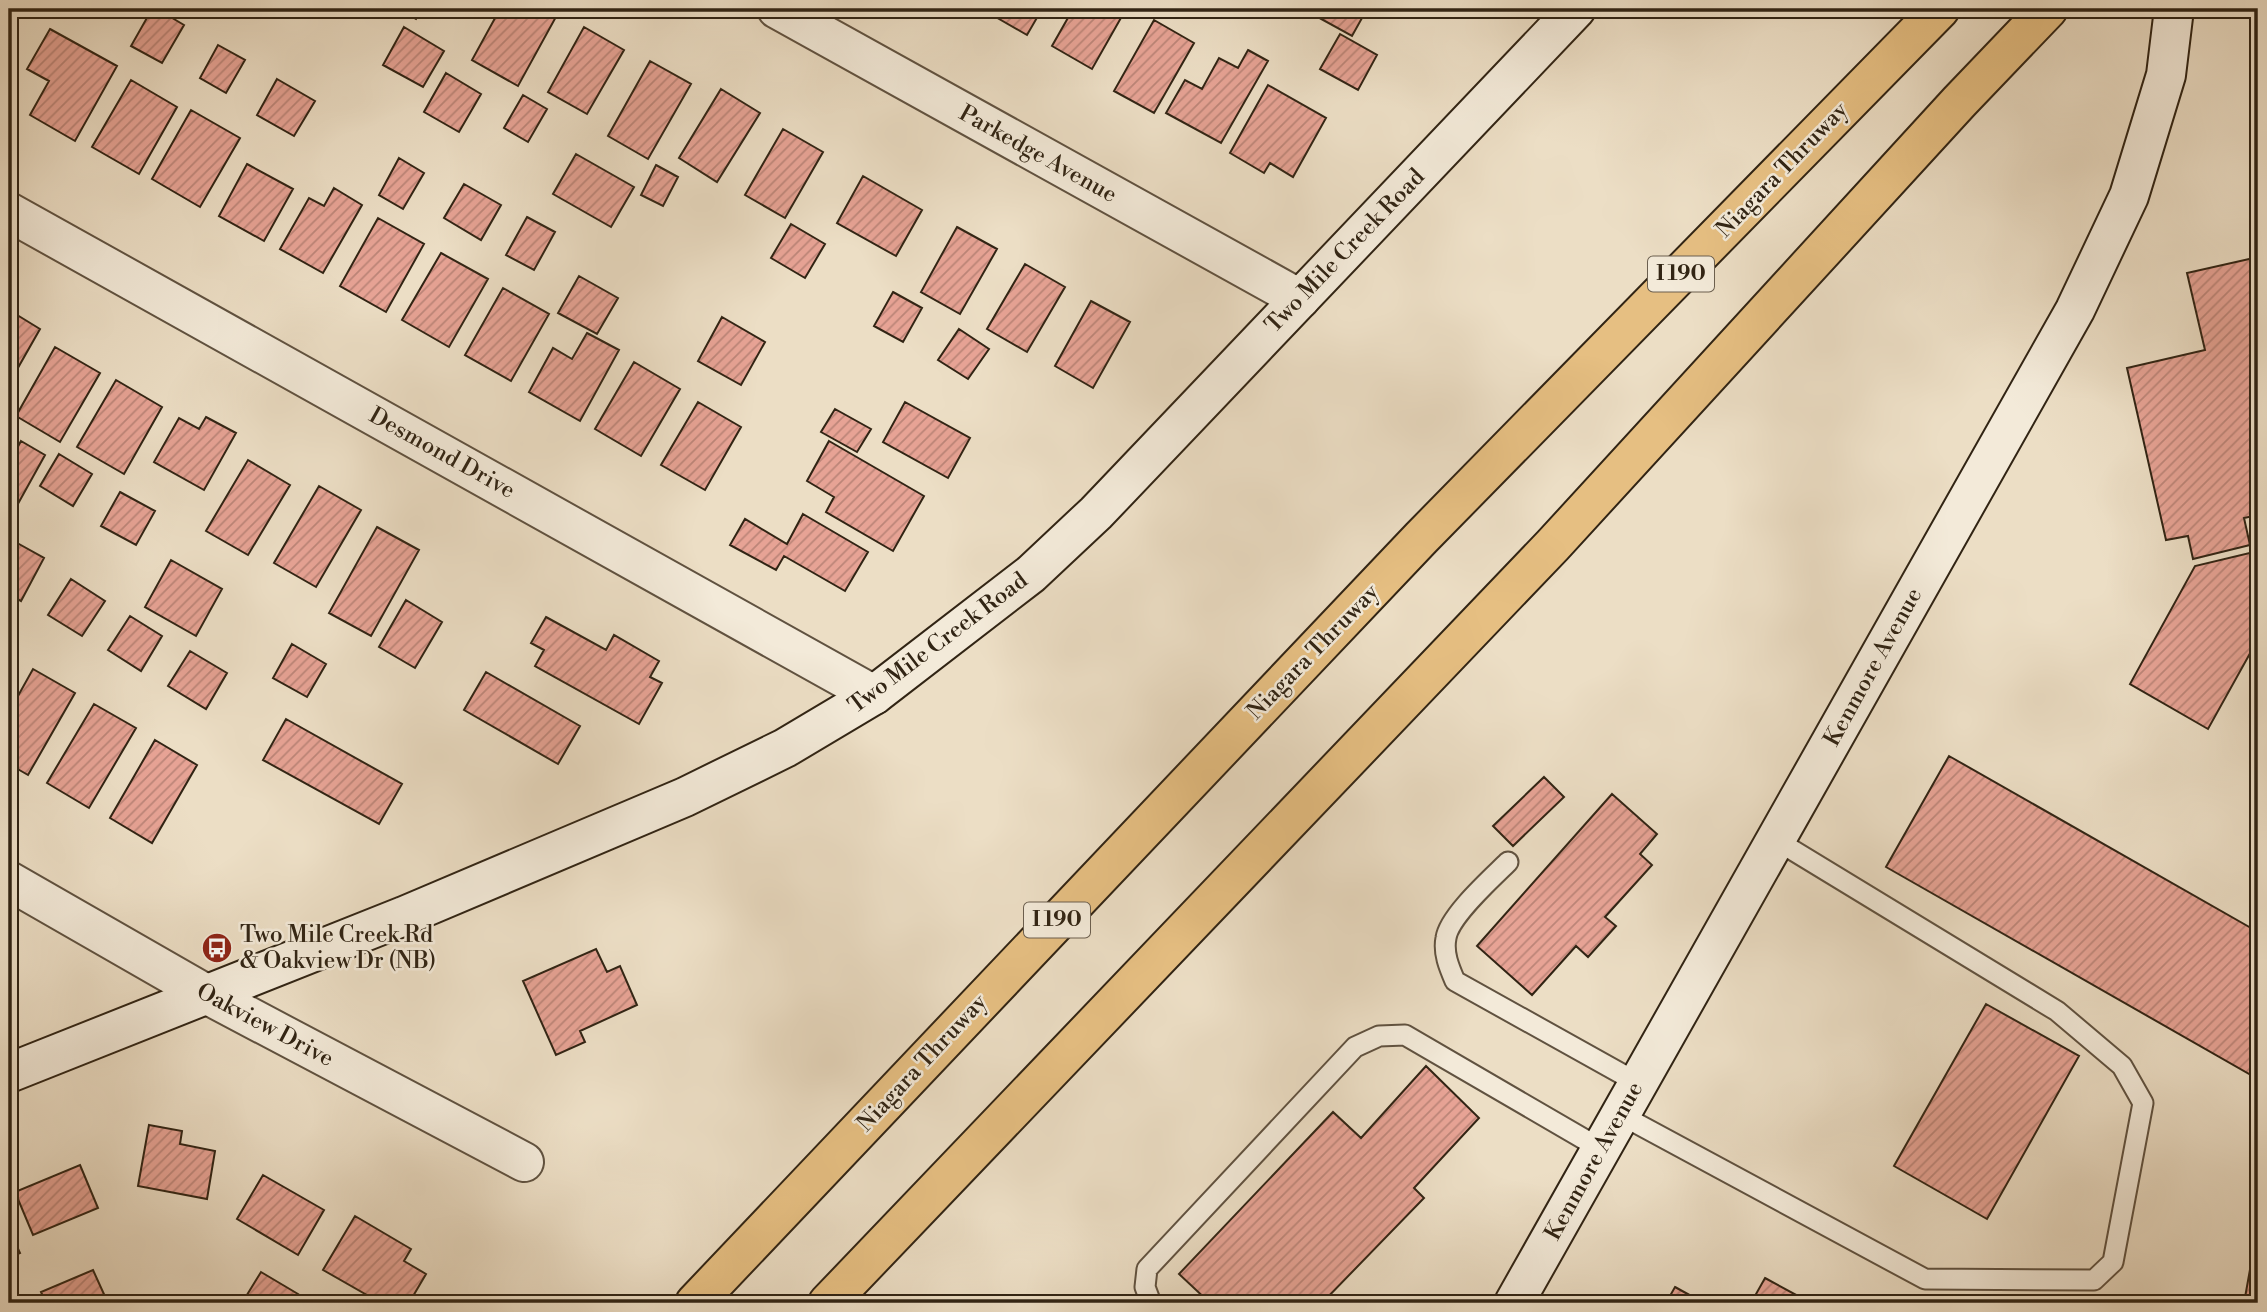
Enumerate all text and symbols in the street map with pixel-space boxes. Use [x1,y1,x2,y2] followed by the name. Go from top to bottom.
[1710,96,1854,244] street label: Niagara Thruway
[954,99,1122,209] street label: Parkedge Avenue
[1259,163,1431,339] street label: Two Mile Creek Road
[1648,256,1714,292] road number: I 190
[364,401,520,505] street label: Desmond Drive
[843,566,1033,720] street label: Two Mile Creek Road
[1241,578,1385,726] street label: Niagara Thruway
[1818,583,1928,751] street label: Kenmore Avenue
[1024,902,1090,937] road number: I 190
[240,921,436,975] place label: Two Mile Creek Rd & Oakview Dr (NB)
[200,931,234,965] bus stop icon: Two Mile Creek Rd & Oakview Dr (NB)
[192,977,338,1073] street label: Oakview Drive
[851,988,993,1138] street label: Niagara Thruway
[1539,1077,1649,1245] street label: Kenmore Avenue

